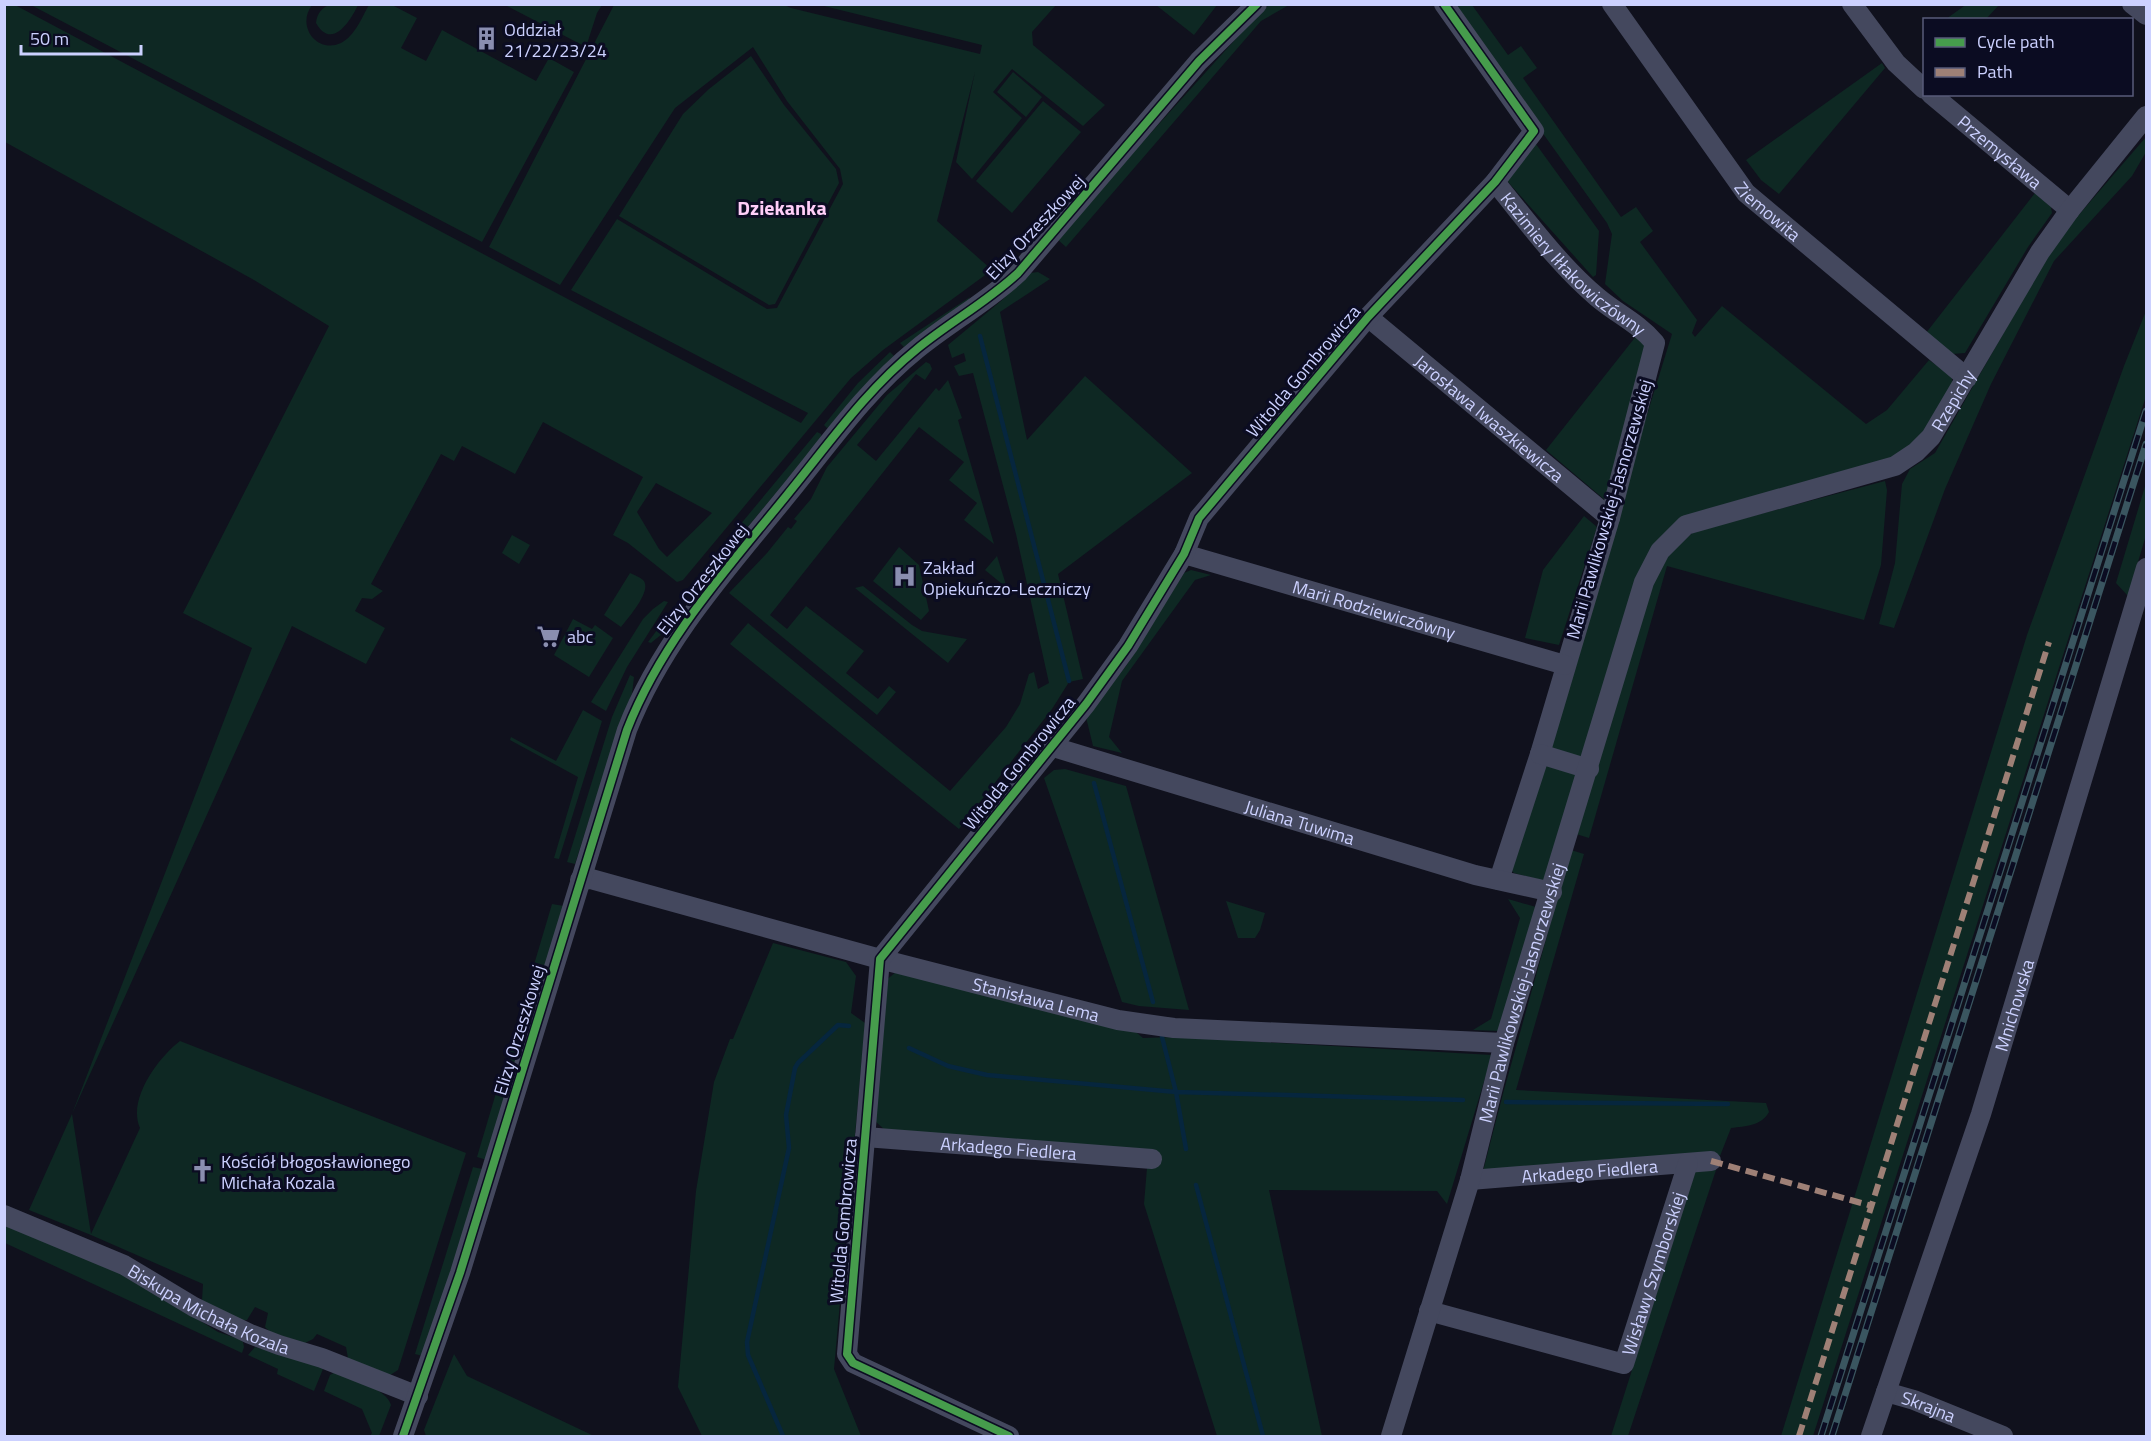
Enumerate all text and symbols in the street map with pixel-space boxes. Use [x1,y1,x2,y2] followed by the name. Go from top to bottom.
[504,16,607,64] place label: Oddział 21/22/23/24
[21,18,141,56] scale bar
[1923,18,2133,96] legend
[30,25,69,52] text: 50 m
[473,26,499,52] building icon: Oddział 21/22/23/24
[1977,28,2055,55] text: Cycle path
[1977,58,2013,85] text: Path
[1952,108,2048,195] street label: Przemysława
[979,168,1091,286] street label: Elizy Orzeszkowej
[1728,176,1807,247] street label: Ziemowita
[1494,186,1653,342] street label: Kazimiery Iłłakowiczówny
[737,192,827,223] district label: Dziekanka
[1239,299,1367,443] street label: Witolda Gombrowicza
[1409,348,1570,488] street label: Jarosława Iwaszkiewicza
[1924,364,1982,436] street label: Rzepichy
[1559,376,1659,642] street label: Marii Pawlikowskiej-Jasnorzewskiej
[650,517,754,641] street label: Elizy Orzeszkowej
[923,554,1091,602] place label: Zakład Opiekuńczo-Leczniczy
[892,564,918,590] hospital icon: Zakład Opiekuńczo-Leczniczy
[1289,573,1459,646] street label: Marii Rodziewiczówny
[536,623,562,649] supermarket icon: abc
[567,623,593,650] place label: abc
[956,690,1082,836] street label: Witolda Gombrowicza
[1241,792,1358,851] street label: Juliana Tuwima
[1471,860,1571,1126] street label: Marii Pawlikowskiej-Jasnorzewskiej
[1987,956,2041,1055] street label: Mnichowska
[486,961,552,1099] street label: Elizy Orzeszkowej
[970,970,1102,1028] street label: Stanisława Lema
[939,1129,1078,1167] street label: Arkadego Fiedlera
[822,1137,864,1305] street label: Witolda Gombrowicza
[221,1148,411,1196] place label: Kościół błogosławionego Michała Kozala
[1521,1152,1659,1189] street label: Arkadego Fiedlera
[190,1158,216,1184] church icon: Kościół błogosławionego Michała Kozala
[1614,1188,1691,1359] street label: Wisławy Szymborskiej
[123,1257,293,1361] street label: Biskupa Michała Kozala
[1898,1384,1960,1429] street label: Skrajna

